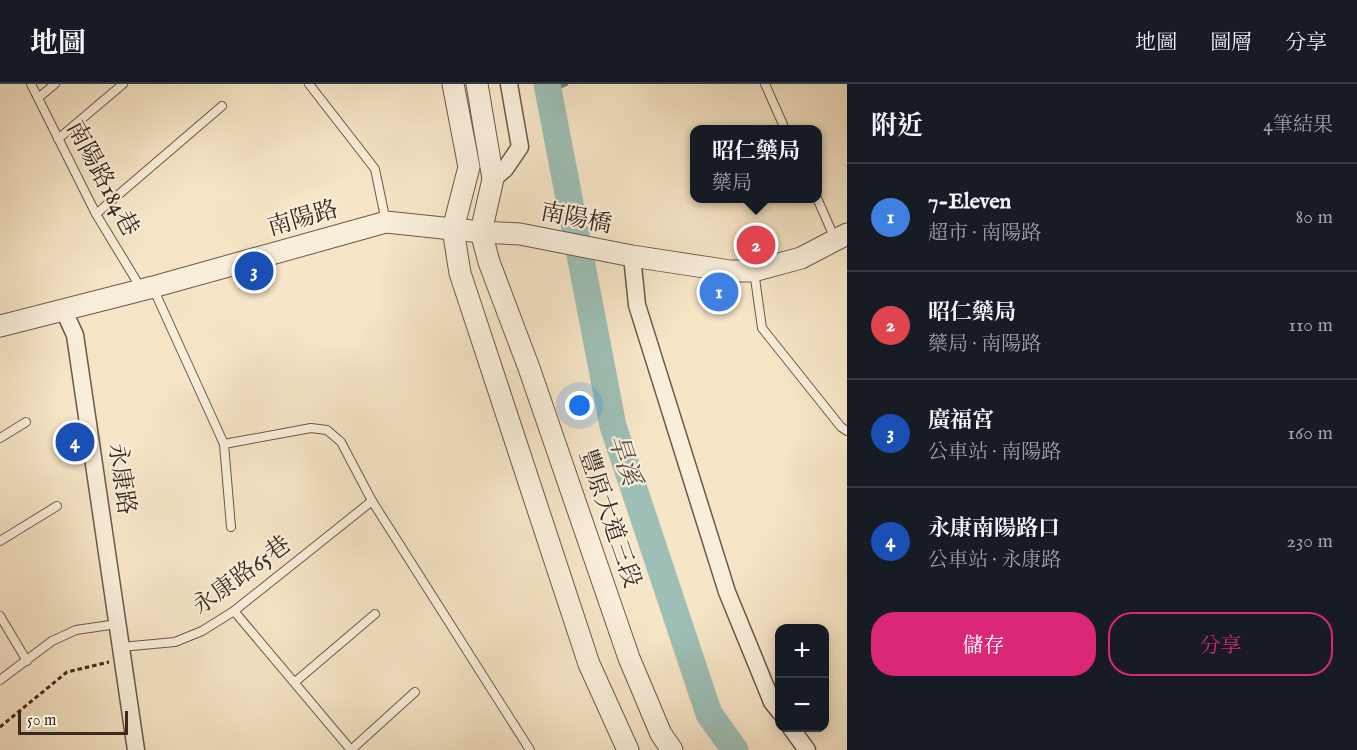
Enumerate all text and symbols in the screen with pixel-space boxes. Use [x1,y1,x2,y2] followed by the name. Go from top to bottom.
[30,27,86,62] text: 地圖
[1135,30,1177,57] text: 地圖
[1210,30,1252,57] text: 圖層
[1285,30,1327,57] text: 分享
[871,110,923,143] text: 附近
[1263,113,1333,138] text: 4筆結果
[59,116,145,242] street label: 南陽路184巷
[690,125,822,203] popup
[712,138,800,166] text: 昭仁藥局
[712,171,752,196] text: 藥局
[928,188,1011,216] text: 7-Eleven
[264,194,342,244] street label: 南陽路
[538,197,614,241] street label: 南陽橋
[887,205,894,230] text: 1
[1296,205,1333,230] text: 80 m
[928,221,1041,246] text: 超市 · 南陽路
[736,222,776,268] pin: 2
[234,248,274,294] pin: 3
[700,270,738,314] pin: 1
[928,299,1016,327] text: 昭仁藥局
[886,313,895,338] text: 2
[1289,313,1333,338] text: 110 m
[928,332,1041,357] text: 藥局 · 南陽路
[565,391,594,420] your location
[928,407,994,435] text: 廣福宮
[56,420,94,464] pin: 4
[887,421,894,446] text: 3
[1287,421,1333,446] text: 160 m
[600,430,649,493] water label: 旱溪
[928,440,1061,465] text: 公車站 · 南陽路
[101,441,141,517] street label: 永康路
[571,446,647,592] street label: 豐原大道三段
[928,515,1060,543] text: 永康南陽路口
[886,529,895,554] text: 4
[1287,529,1333,554] text: 230 m
[186,530,298,622] street label: 永康路65巷
[928,548,1061,573] text: 公車站 · 永康路
[871,612,1096,676] button: 儲存
[1108,612,1333,676] button: 分享
[775,624,829,732] map controls
[775,624,829,678] button: +
[775,678,829,732] button: −
[18,708,128,736] scale bar
[27,711,56,731] text: 50 m

